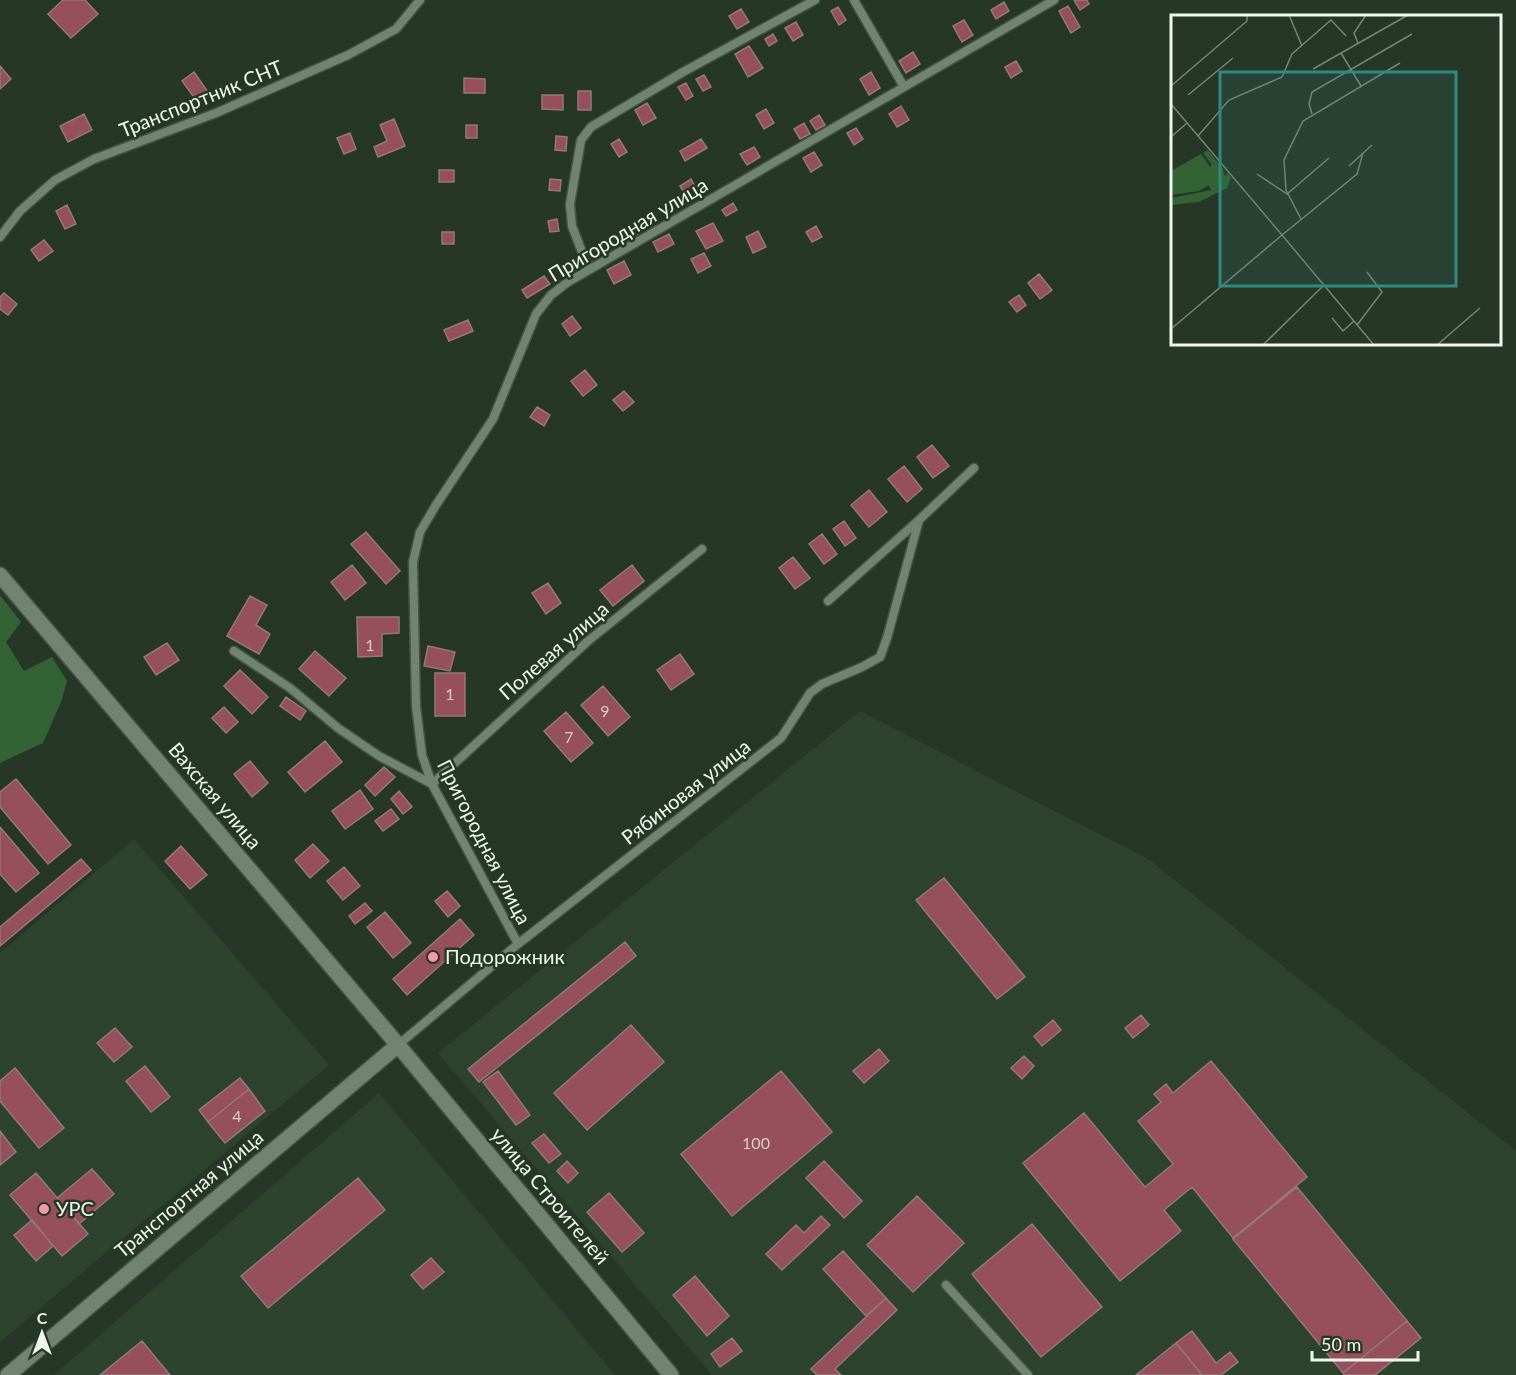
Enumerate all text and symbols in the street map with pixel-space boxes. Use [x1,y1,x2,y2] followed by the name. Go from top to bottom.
[1171,15,1501,345] inset map
[116,54,286,142] street label: Транспортник СНТ
[543,172,712,286] street label: Пригородная улица
[494,596,613,704] street label: Полевая улица
[365,635,375,654] house number: 1
[445,684,455,703] house number: 1
[600,701,610,720] house number: 9
[564,727,574,746] house number: 7
[616,734,754,849] street label: Рябиновая улица
[164,737,267,854] street label: Вахская улица
[433,755,537,928] street label: Пригородная улица
[445,944,566,968] place label: Подорожник
[426,950,440,964] marker: Подорожник
[232,1106,242,1125] house number: 4
[487,1122,615,1269] street label: улица Строителей
[109,1124,267,1262] street label: Транспортная улица
[742,1133,770,1152] house number: 100
[56,1196,94,1220] place label: УРС
[37,1202,51,1216] marker: УРС
[12,1303,72,1363] north arrow
[37,1308,48,1327] text: С
[1312,1324,1418,1362] scale bar
[1321,1333,1361,1355] text: 50 m

